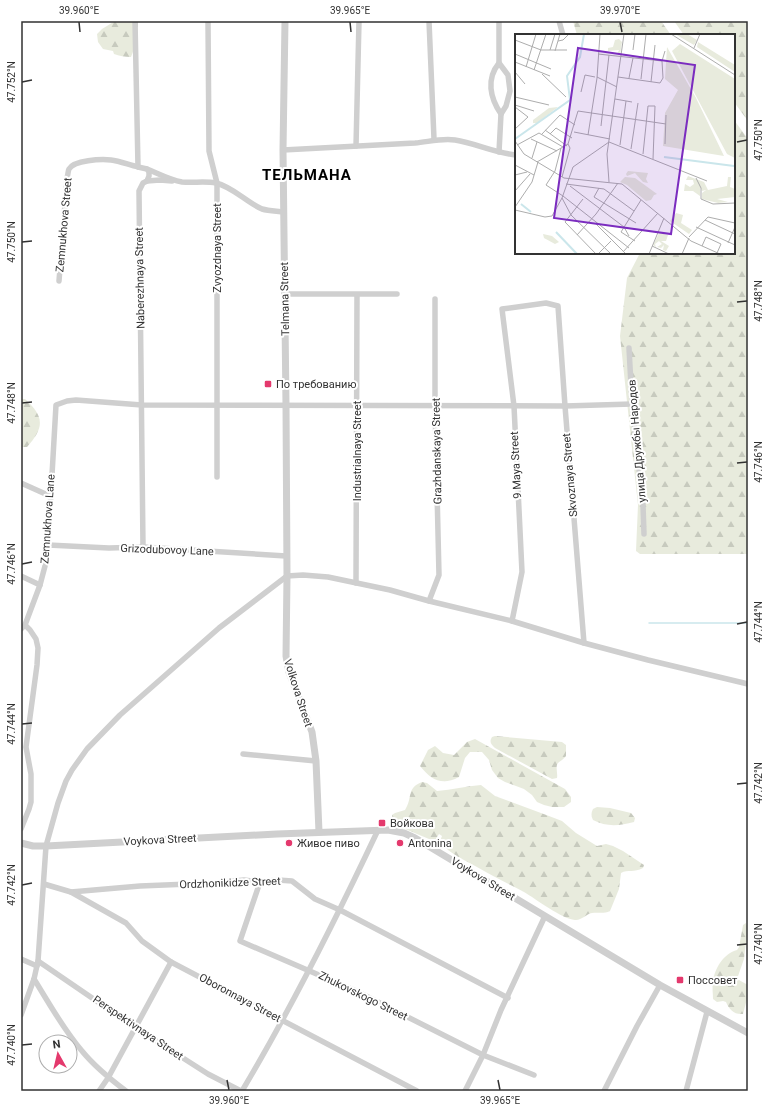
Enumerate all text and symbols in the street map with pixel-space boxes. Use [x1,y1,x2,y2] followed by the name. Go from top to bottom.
[59,5,99,16] text: 39.960°E
[330,5,370,16] text: 39.965°E
[600,5,640,16] text: 39.970°E
[515,34,735,254] inset map
[6,61,17,103] text: 47.752°N
[753,119,764,161] text: 47.750°N
[262,166,352,184] district label: ТЕЛЬМАНА
[53,177,75,273] street label: Zemnukhova Street
[211,203,224,293] street label: Zvyozdnaya Street
[6,221,17,263] text: 47.750°N
[133,227,147,329] street label: Naberezhnaya Street
[278,262,292,336] street label: Telmana Street
[753,280,764,322] text: 47.748°N
[276,378,356,391] place label: По требованию
[263,379,273,389] marker: По требованию
[625,379,649,503] street label: улица Дружбы Народов
[6,382,17,424] text: 47.748°N
[430,397,444,504] street label: Grazhdanskaya Street
[351,400,364,501] street label: Industrialnaya Street
[508,431,524,499] street label: 9 Maya Street
[560,432,580,517] street label: Skvoznaya Street
[753,441,764,483] text: 47.746°N
[38,474,58,564] street label: Zemnukhova Lane
[120,542,214,558] street label: Grizodubovoy Lane
[6,543,17,585] text: 47.746°N
[753,601,764,643] text: 47.744°N
[281,657,315,729] street label: Volkova Street
[6,703,17,745] text: 47.744°N
[753,762,764,804] text: 47.742°N
[390,817,434,830] place label: Войкова
[377,818,387,828] marker: Войкова
[123,832,197,848] street label: Voykova Street
[297,837,360,850] place label: Живое пиво
[408,837,452,850] place label: Antonina
[284,838,294,848] marker: Живое пиво
[395,838,405,848] marker: Antonina
[448,855,518,904] street label: Voykova Street
[6,864,17,906] text: 47.742°N
[179,875,281,891] street label: Ordzhonikidze Street
[753,923,764,965] text: 47.740°N
[316,969,410,1023] street label: Zhukovskogo Street
[197,971,283,1025] street label: Oboronnaya Street
[688,974,738,987] place label: Поссовет
[675,975,685,985] marker: Поссовет
[90,993,186,1063] street label: Perspektivnaya Street
[6,1024,17,1066] text: 47.740°N
[38,1034,78,1074] north arrow
[52,1038,62,1052] text: N
[209,1095,249,1106] text: 39.960°E
[480,1095,520,1106] text: 39.965°E

